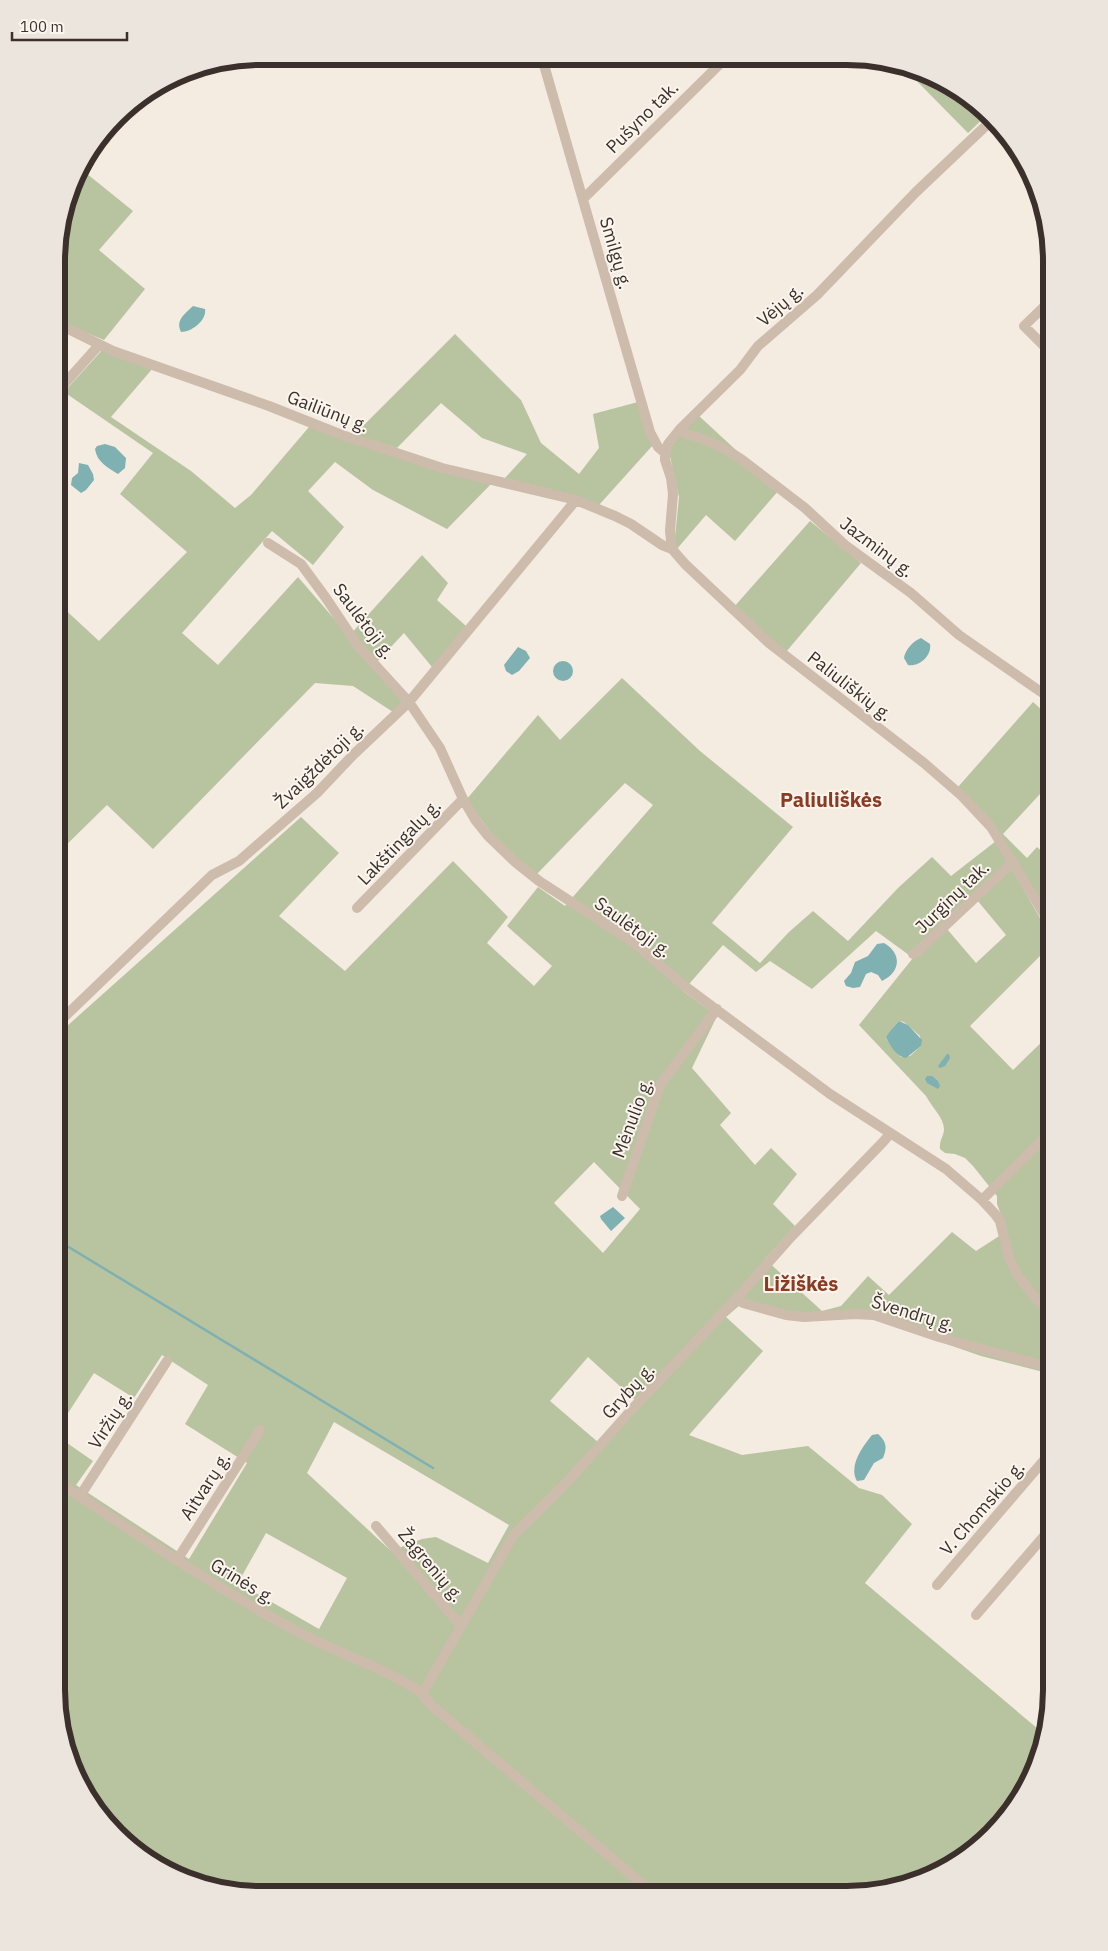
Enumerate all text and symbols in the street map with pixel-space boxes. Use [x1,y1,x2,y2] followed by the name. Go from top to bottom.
[12,10,128,42] scale bar
[20,17,64,36] text: 100 m
[601,76,683,158] street label: Pušyno tak.
[595,214,637,292] street label: Smilgų g.
[752,279,808,331] street label: Vėjų g.
[284,385,372,437] street label: Gailiūnų g.
[835,512,919,582] street label: Jazminų g.
[328,578,400,664] street label: Saulėtoji g.
[803,646,897,726] street label: Paliuliškių g.
[269,717,369,813] street label: Žvaigždėtoji g.
[780,786,882,813] district label: Paliuliškės
[352,794,446,890] street label: Lakštingalų g.
[910,856,994,938] street label: Jurginų tak.
[590,891,676,963] street label: Saulėtoji g.
[606,1075,658,1161] street label: Mėnulio g.
[764,1270,838,1297] district label: Ližiškės
[869,1289,958,1336] street label: Švendrų g.
[596,1358,660,1424] street label: Grybų g.
[83,1387,137,1453] street label: Viržių g.
[175,1448,235,1524] street label: Aitvarų g.
[935,1456,1029,1560] street label: V. Chomskio g.
[393,1523,469,1607] street label: Žagrenių g.
[206,1553,280,1609] street label: Grinės g.

